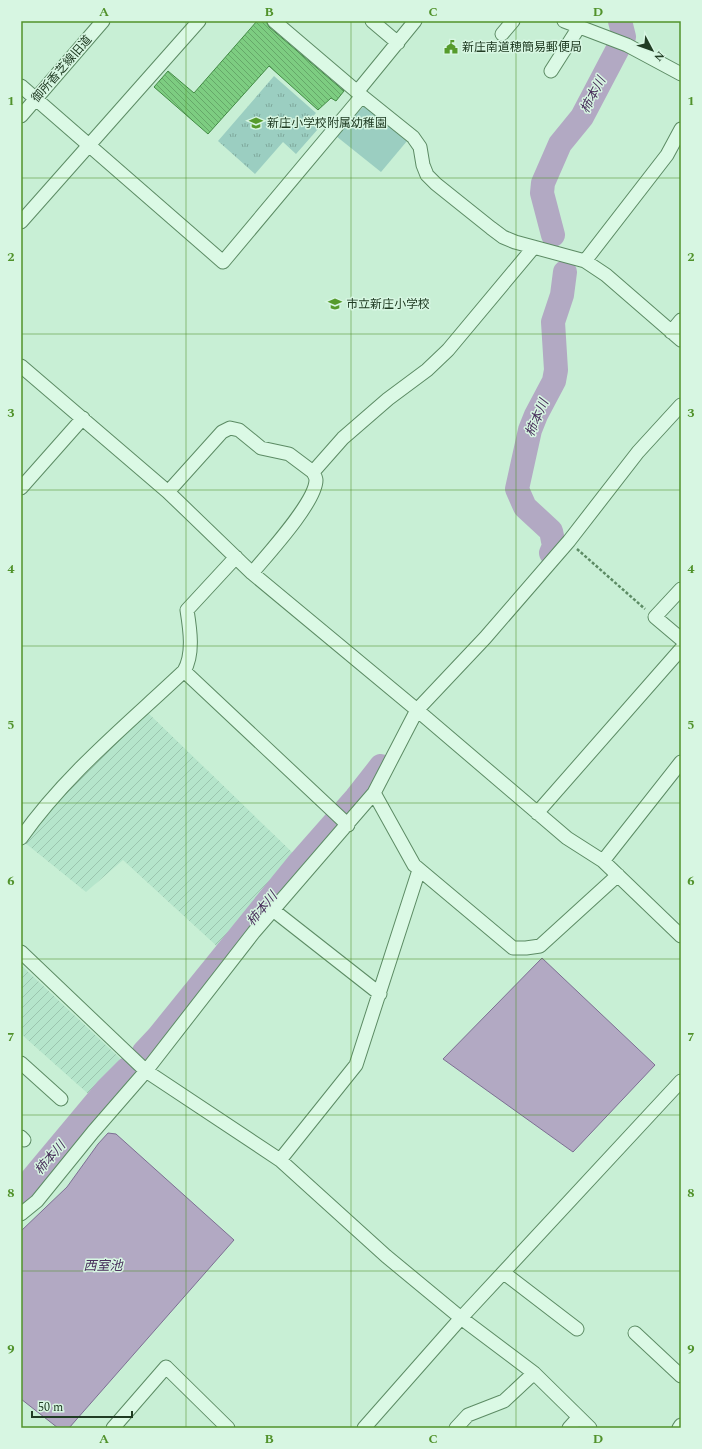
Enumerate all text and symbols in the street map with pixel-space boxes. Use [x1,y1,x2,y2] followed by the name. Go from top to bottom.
[99,2,109,22] text: A
[264,2,274,22] text: B
[428,2,438,22] text: C
[593,2,603,22] text: D
[632,30,672,70] north arrow
[27,31,97,107] street label: 御所香芝線旧道
[462,38,582,57] place label: 新庄南道穂簡易郵便局
[443,39,459,55] public building icon: 新庄南道穂簡易郵便局
[650,47,669,65] text: N
[575,71,612,117] water label: 柿本川
[7,91,15,111] text: 1
[687,91,695,111] text: 1
[267,114,387,133] place label: 新庄小学校附属幼稚園
[248,115,264,131] school or university icon: 新庄小学校附属幼稚園
[7,247,15,267] text: 2
[687,247,695,267] text: 2
[346,295,430,314] place label: 市立新庄小学校
[327,296,343,312] school or university icon: 市立新庄小学校
[520,394,555,440] water label: 柿本川
[7,403,15,423] text: 3
[687,403,695,423] text: 3
[7,559,15,579] text: 4
[687,559,695,579] text: 4
[7,715,15,735] text: 5
[687,715,695,735] text: 5
[7,871,15,891] text: 6
[687,871,695,891] text: 6
[242,886,283,930] water label: 柿本川
[7,1027,15,1047] text: 7
[687,1027,695,1047] text: 7
[30,1135,72,1179] water label: 柿本川
[7,1183,15,1203] text: 8
[687,1183,695,1203] text: 8
[83,1256,124,1276] water label: 西室池
[7,1339,15,1359] text: 9
[687,1339,695,1359] text: 9
[32,1393,132,1419] scale bar
[38,1398,63,1417] text: 50 m
[99,1429,109,1449] text: A
[264,1429,274,1449] text: B
[428,1429,438,1449] text: C
[593,1429,603,1449] text: D

